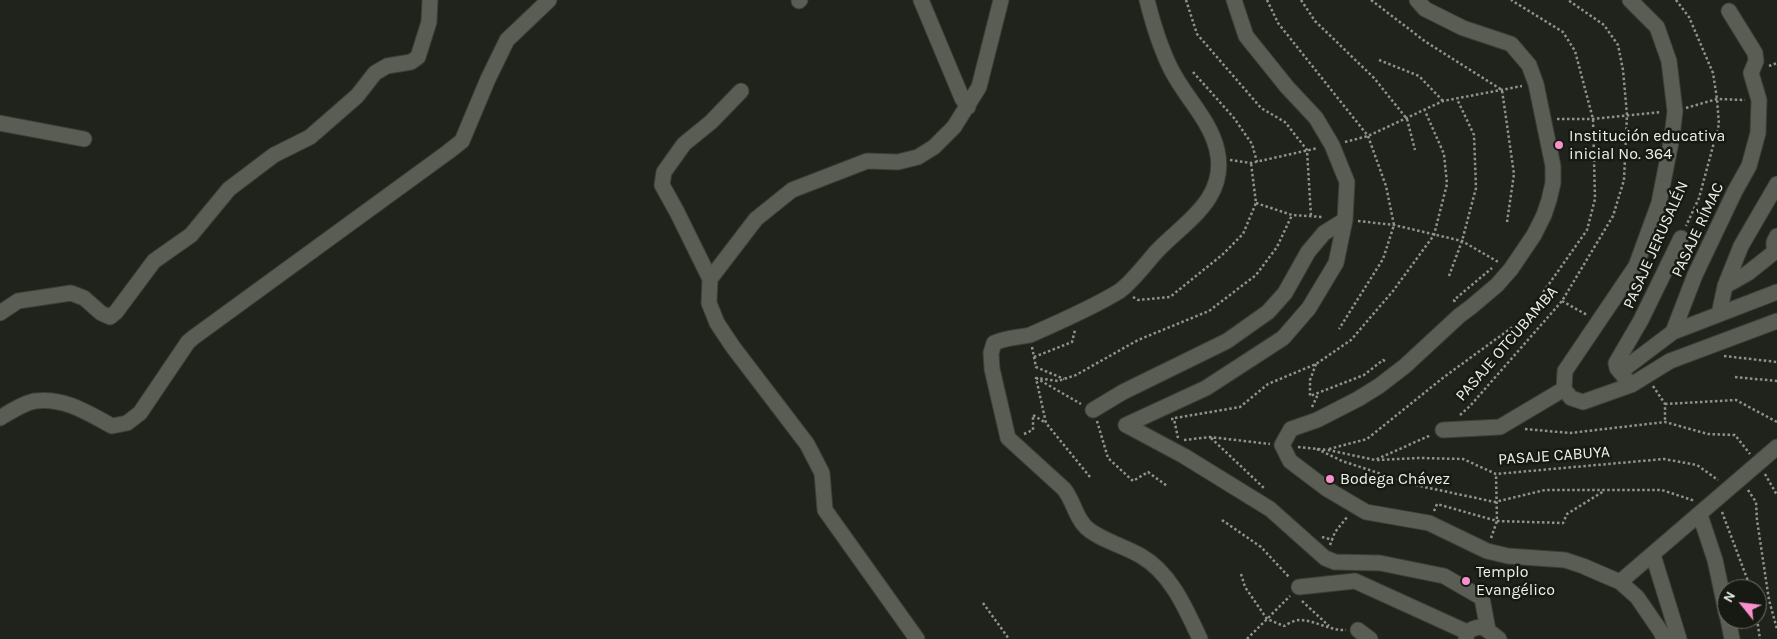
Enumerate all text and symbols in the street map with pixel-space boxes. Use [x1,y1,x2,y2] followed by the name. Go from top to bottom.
[1569,126,1725,164] place label: Institución educativa inicial No. 364
[1553,139,1565,151] marker: Institución educativa inicial No. 364
[1619,178,1693,312] street label: PASAJE JERUSALÉN
[1668,180,1728,280] street label: PASAJE RÍMAC
[1452,283,1562,405] street label: PASAJE OTCUBAMBA
[1498,443,1610,469] street label: PASAJE CABUYA
[1340,469,1450,489] place label: Bodega Chávez
[1324,473,1336,485] marker: Bodega Chávez
[1476,562,1555,600] place label: Templo Evangélico
[1460,575,1472,587] marker: Templo Evangélico
[1717,579,1767,629] north arrow
[1719,588,1739,605] text: N

